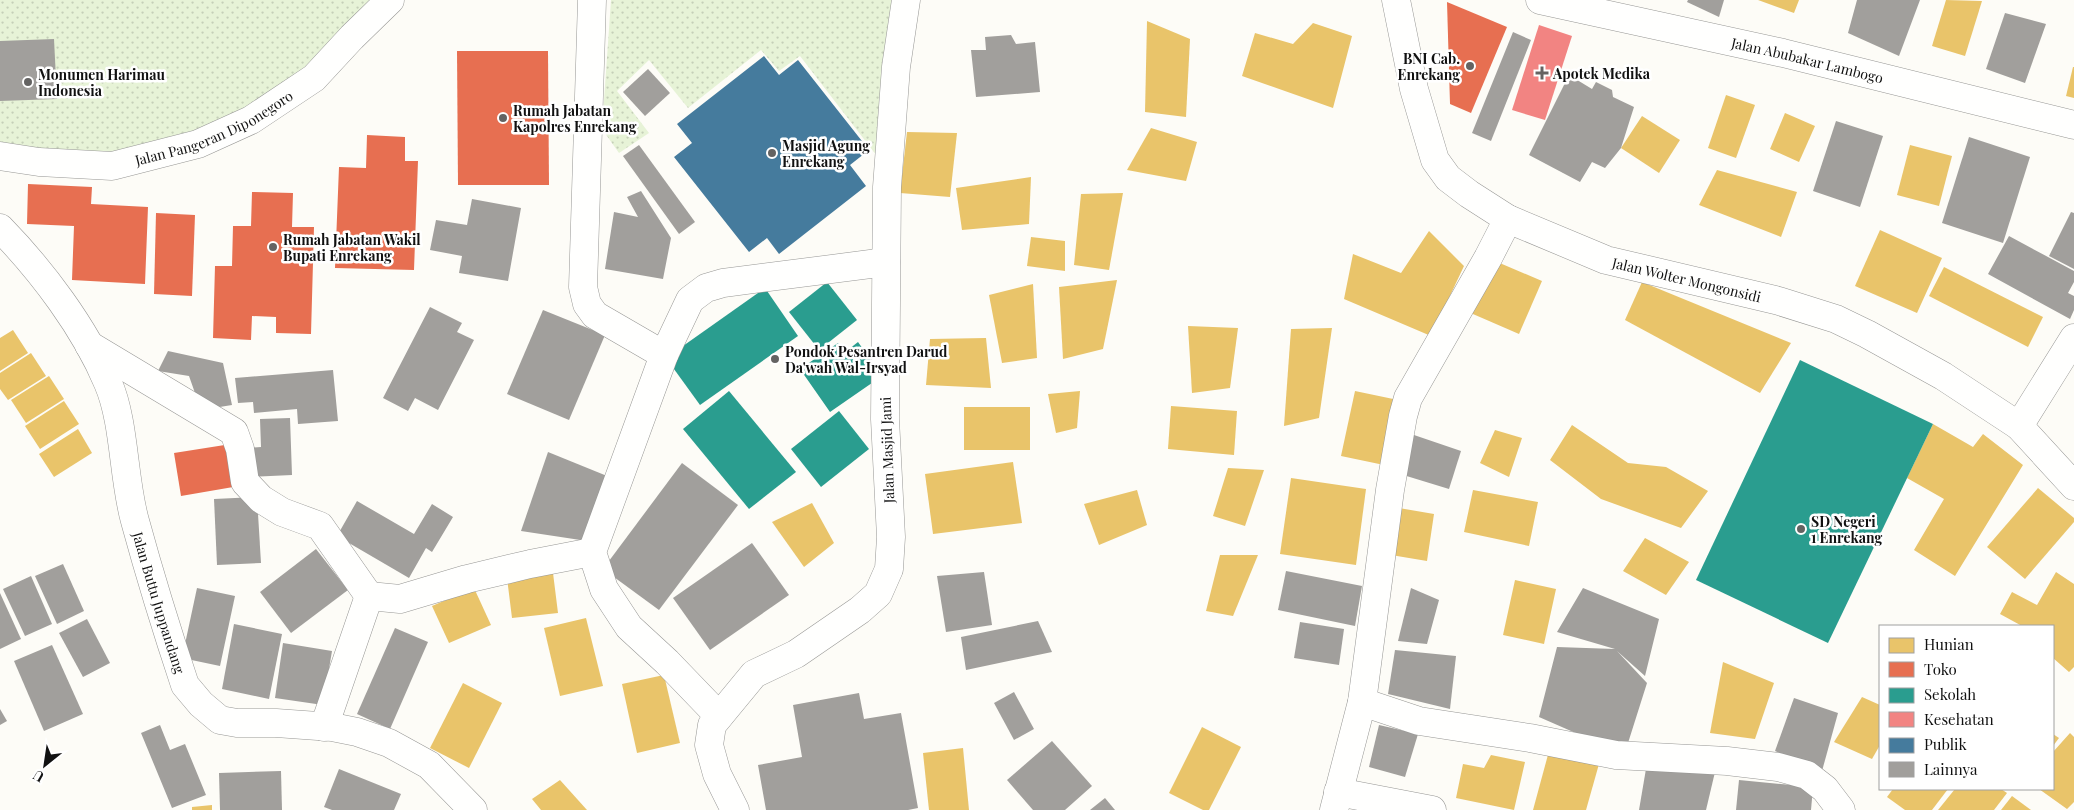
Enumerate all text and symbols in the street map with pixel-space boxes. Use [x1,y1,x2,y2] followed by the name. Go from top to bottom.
[1729,32,1886,87] street label: Jalan Abubakar Lambogo
[1398,49,1460,84] place label: BNI Cab. Enrekang
[1464,60,1476,72] marker: BNI Cab. Enrekang
[1552,64,1651,83] place label: Apotek Medika
[38,65,165,100] place label: Monumen Harimau Indonesia
[1535,66,1549,80] marker: Apotek Medika
[22,76,34,88] marker: Monumen Harimau Indonesia
[132,85,296,170] street label: Jalan Pangeran Diponegoro
[513,101,637,136] place label: Rumah Jabatan Kapolres Enrekang
[497,112,509,124] marker: Rumah Jabatan Kapolres Enrekang
[782,136,870,171] place label: Masjid Agung Enrekang
[766,147,778,159] marker: Masjid Agung Enrekang
[283,230,421,265] place label: Rumah Jabatan Wakil Bupati Enrekang
[267,241,279,253] marker: Rumah Jabatan Wakil Bupati Enrekang
[1610,252,1763,306] street label: Jalan Wolter Mongonsidi
[785,342,948,377] place label: Pondok Pesantren Darud Da'wah Wal-Irsyad
[769,353,781,365] marker: Pondok Pesantren Darud Da'wah Wal-Irsyad
[876,396,898,505] street label: Jalan Masjid Jami
[1811,512,1882,547] place label: SD Negeri 1 Enrekang
[1795,523,1807,535] marker: SD Negeri 1 Enrekang
[129,529,190,676] street label: Jalan Buttu Juppandang
[1879,625,2054,790] legend
[1924,634,1974,654] text: Hunian
[1924,659,1957,679] text: Toko
[1924,684,1976,704] text: Sekolah
[1924,709,1994,729] text: Kesehatan
[1924,734,1967,754] text: Publik
[20,740,70,790] north arrow
[1924,759,1978,779] text: Lainnya
[29,766,47,787] text: U

